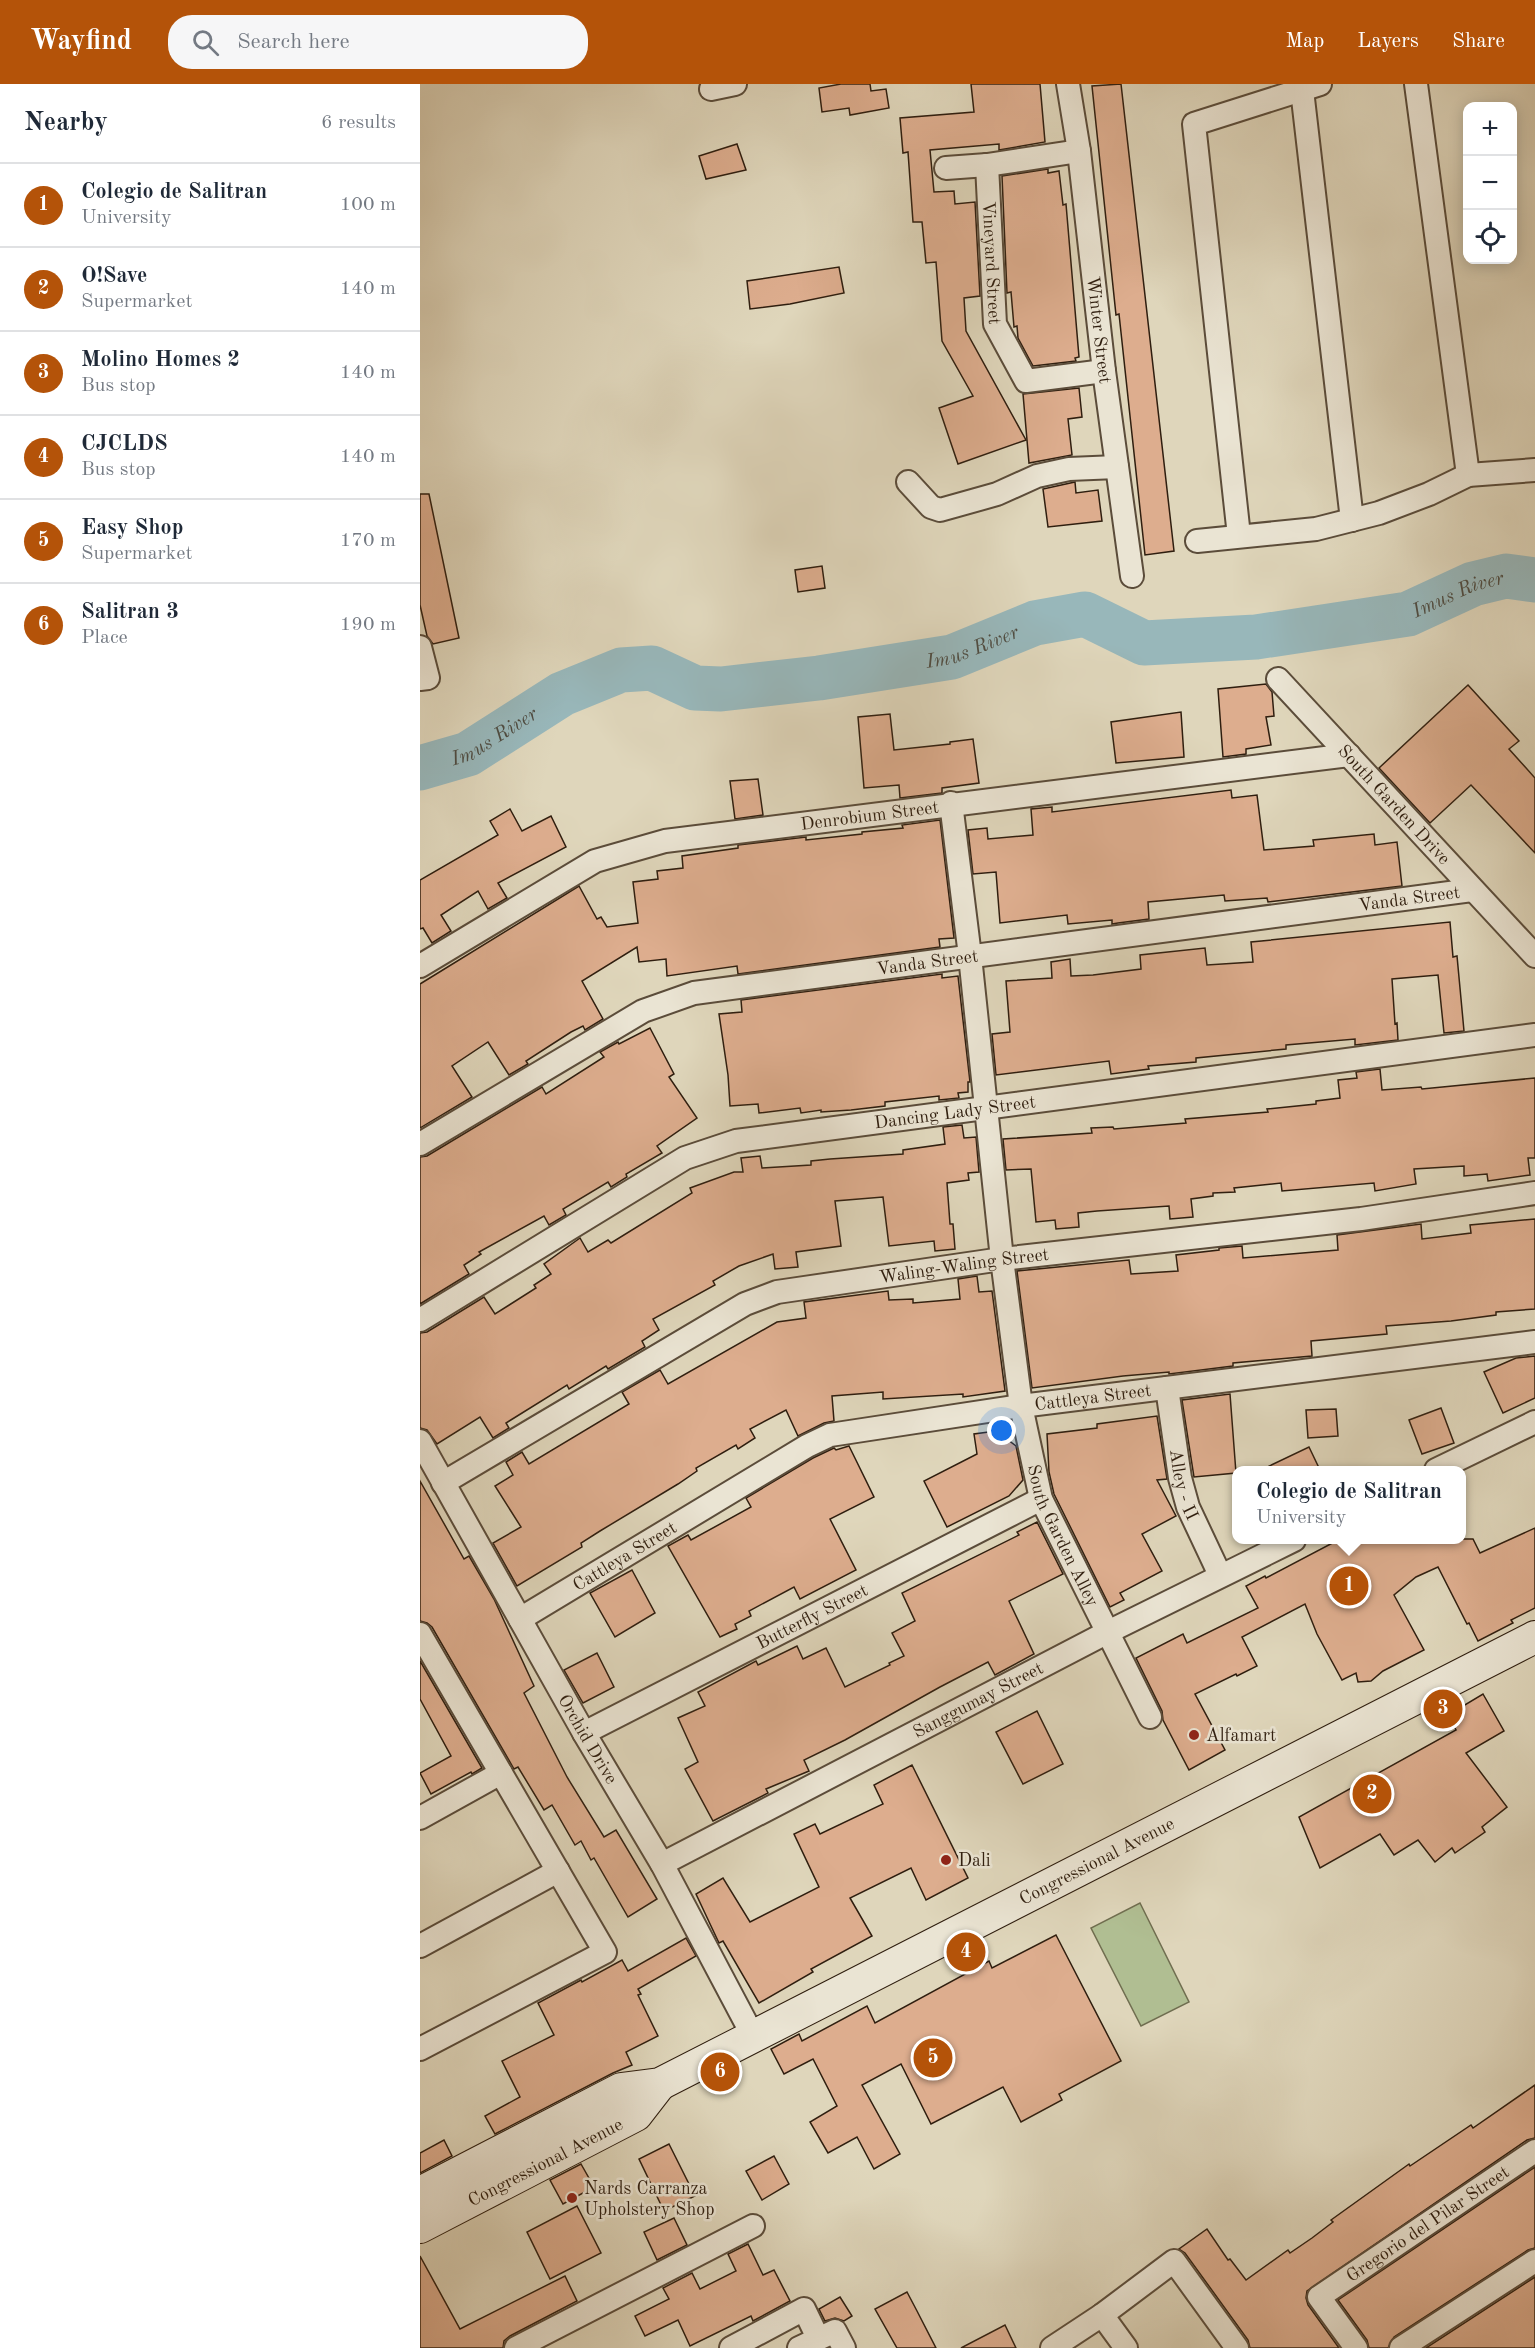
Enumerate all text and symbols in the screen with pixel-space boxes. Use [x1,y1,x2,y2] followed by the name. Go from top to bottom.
[168,15,588,69] search box
[189,26,222,59] icon: search
[30,28,132,56] text: Wayfind
[237,31,350,53] text: Search here
[1285,31,1324,52] text: Map
[1357,31,1419,52] text: Layers
[1452,31,1505,52] text: Share
[1463,102,1517,264] map controls
[1463,102,1517,156] button: +
[24,110,108,136] text: Nearby
[321,113,396,133] text: 6 results
[1463,156,1517,210] button: −
[81,181,267,203] text: Colegio de Salitran
[38,195,49,215] text: 1
[340,195,396,215] text: 100 m
[979,201,1003,325] street label: Vineyard Street
[81,208,172,228] text: University
[1463,210,1517,264] button: locate
[81,265,147,287] text: O!Save
[1083,275,1114,385] street label: Winter Street
[38,279,49,299] text: 2
[340,279,396,299] text: 140 m
[81,292,192,312] text: Supermarket
[81,349,240,371] text: Molino Homes 2
[38,363,49,383] text: 3
[340,363,396,383] text: 140 m
[81,376,156,396] text: Bus stop
[81,433,168,455] text: CJCLDS
[38,447,49,467] text: 4
[340,447,396,467] text: 140 m
[81,460,156,480] text: Bus stop
[81,517,184,539] text: Easy Shop
[38,531,49,551] text: 5
[340,531,396,551] text: 170 m
[81,544,192,564] text: Supermarket
[1409,569,1506,623] water label: Imus River
[81,601,179,623] text: Salitran 3
[38,615,49,635] text: 6
[340,615,396,635] text: 190 m
[924,623,1022,673] water label: Imus River
[81,628,128,648] text: Place
[448,704,542,771] water label: Imus River
[1334,742,1453,868] street label: South Garden Drive
[799,799,940,834] street label: Denrobium Street
[1357,884,1461,915] street label: Vanda Street
[876,947,979,979] street label: Vanda Street
[873,1093,1037,1133] street label: Dancing Lady Street
[878,1246,1050,1287] street label: Waling-Waling Street
[1033,1382,1152,1414] street label: Cattleya Street
[987,1416,1016,1445] your location
[1166,1448,1201,1523] street label: Alley - II
[1024,1463,1101,1610] street label: South Garden Alley
[1232,1466,1466,1544] popup
[1256,1481,1442,1503] text: Colegio de Salitran
[1256,1508,1346,1528] text: University
[570,1519,680,1595] street label: Cattleya Street
[1330,1564,1368,1608] pin: 1
[754,1581,871,1653] street label: Butterfly Street
[910,1659,1046,1742] street label: Sanggumay Street
[1424,1686,1462,1732] pin: 3
[554,1692,620,1787] street label: Orchid Drive
[1206,1727,1276,1745] place label: Alfamart
[1187,1728,1201,1742] marker: Alfamart
[1352,1772,1392,1816] pin: 2
[1017,1815,1178,1909] street label: Congressional Avenue
[958,1852,991,1870] place label: Dali
[939,1853,953,1867] marker: Dali
[946,1930,986,1974] pin: 4
[914,2036,952,2080] pin: 5
[700,2050,740,2094] pin: 6
[465,2116,626,2210] street label: Congressional Avenue
[1343,2163,1513,2286] street label: Gregorio del Pilar Street
[584,2180,715,2219] place label: Nards Carranza Upholstery Shop
[565,2191,579,2205] marker: Nards Carranza Upholstery Shop

